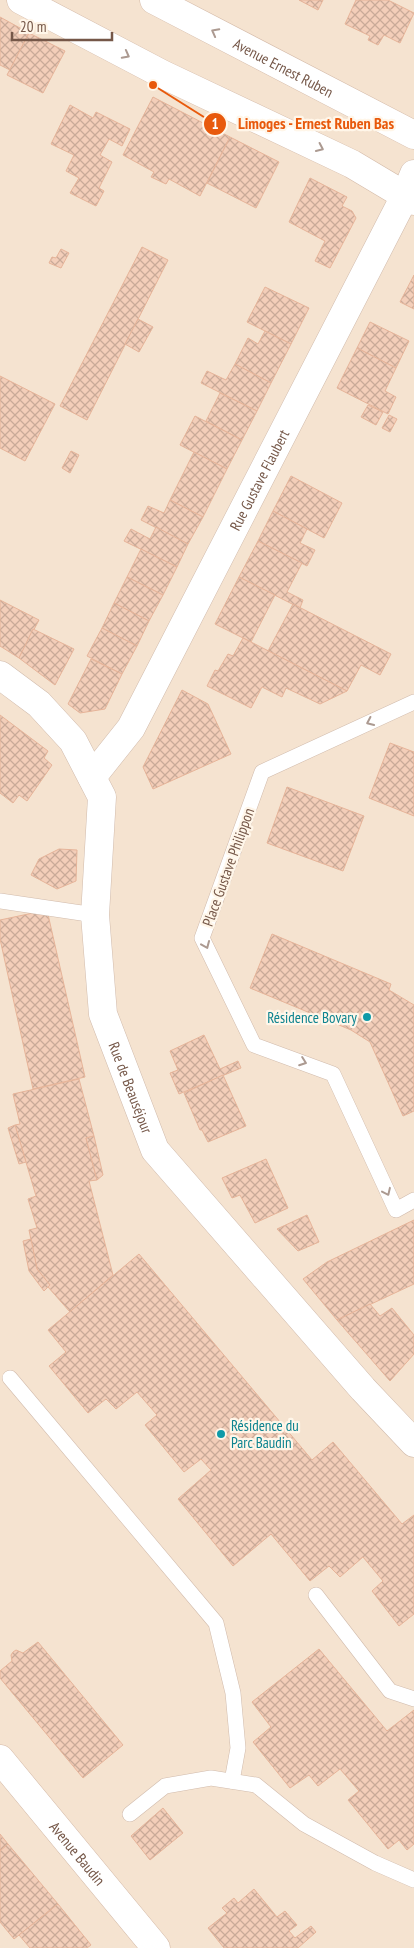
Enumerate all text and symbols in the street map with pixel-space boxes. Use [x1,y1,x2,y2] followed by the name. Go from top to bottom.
[12,10,112,42] scale bar
[20,17,46,36] text: 20 m
[211,28,220,38] one-way arrow
[230,34,337,101] street label: Avenue Ernest Ruben
[121,49,130,59] one-way arrow
[202,108,405,139] callout: Limoges - Ernest Ruben Bas
[238,113,394,133] text: Limoges - Ernest Ruben Bas
[211,114,219,133] text: 1
[315,142,324,153] one-way arrow
[225,426,293,533] street label: Rue Gustave Flaubert
[366,716,375,727] one-way arrow
[198,805,258,929] street label: Place Gustave Philippon
[200,940,211,949] one-way arrow
[267,1008,357,1027] place label: Résidence Bovary
[361,1011,373,1023] marker: Résidence Bovary
[105,1039,157,1137] street label: Rue de Beauséjour
[298,1056,307,1066] one-way arrow
[381,1187,392,1196] one-way arrow
[231,1416,299,1452] place label: Résidence du Parc Baudin
[215,1428,227,1440] marker: Résidence du Parc Baudin
[46,1817,110,1889] street label: Avenue Baudin

